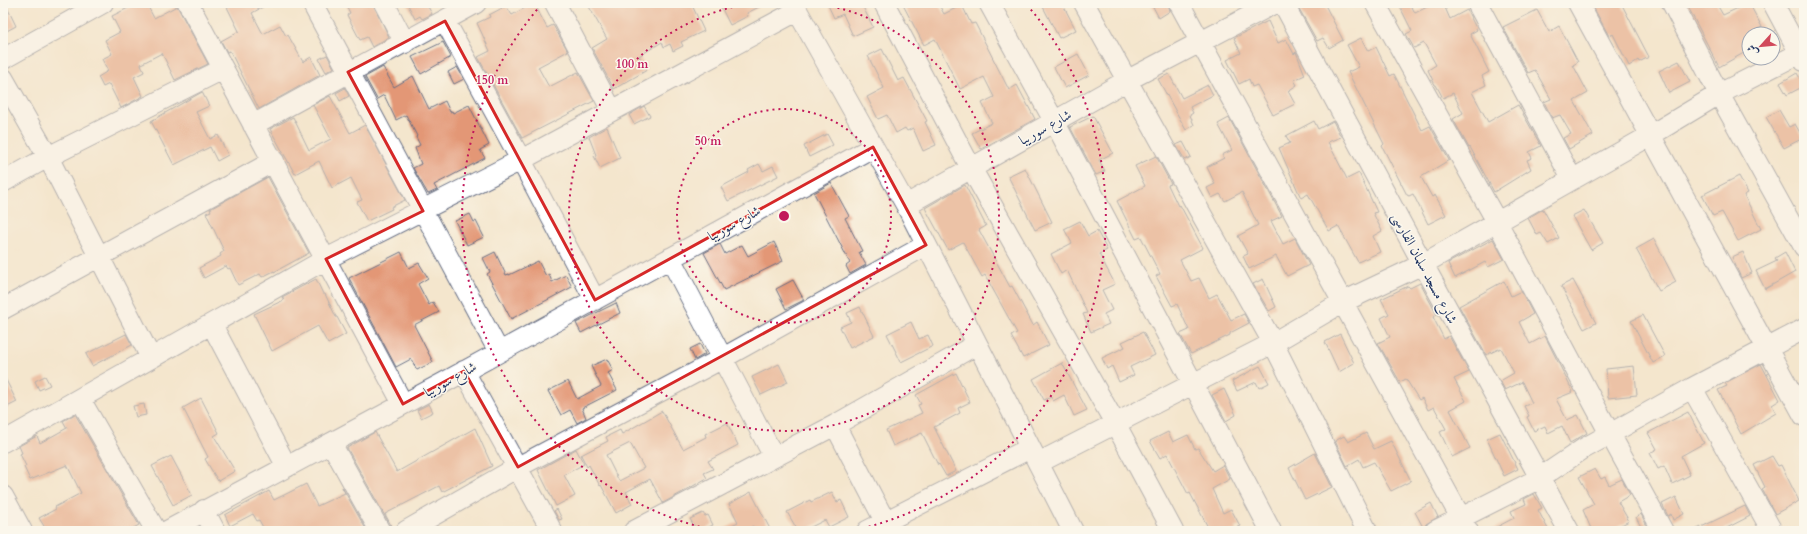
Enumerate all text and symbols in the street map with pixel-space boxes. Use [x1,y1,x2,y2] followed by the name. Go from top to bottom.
[1741,26,1781,66] north arrow
[1743,42,1762,59] text: ش
[616,56,649,72] text: 100 m
[476,72,509,88] text: 150 m
[1016,105,1076,151] street label: شارع سوريبا
[695,133,722,149] text: 50 m
[705,201,765,247] street label: شارع سوريبا
[777,209,791,223] centre of rings
[1385,209,1462,328] street label: شارع مسجد سلمان الفارسى
[421,357,481,403] street label: شارع سوريبا

